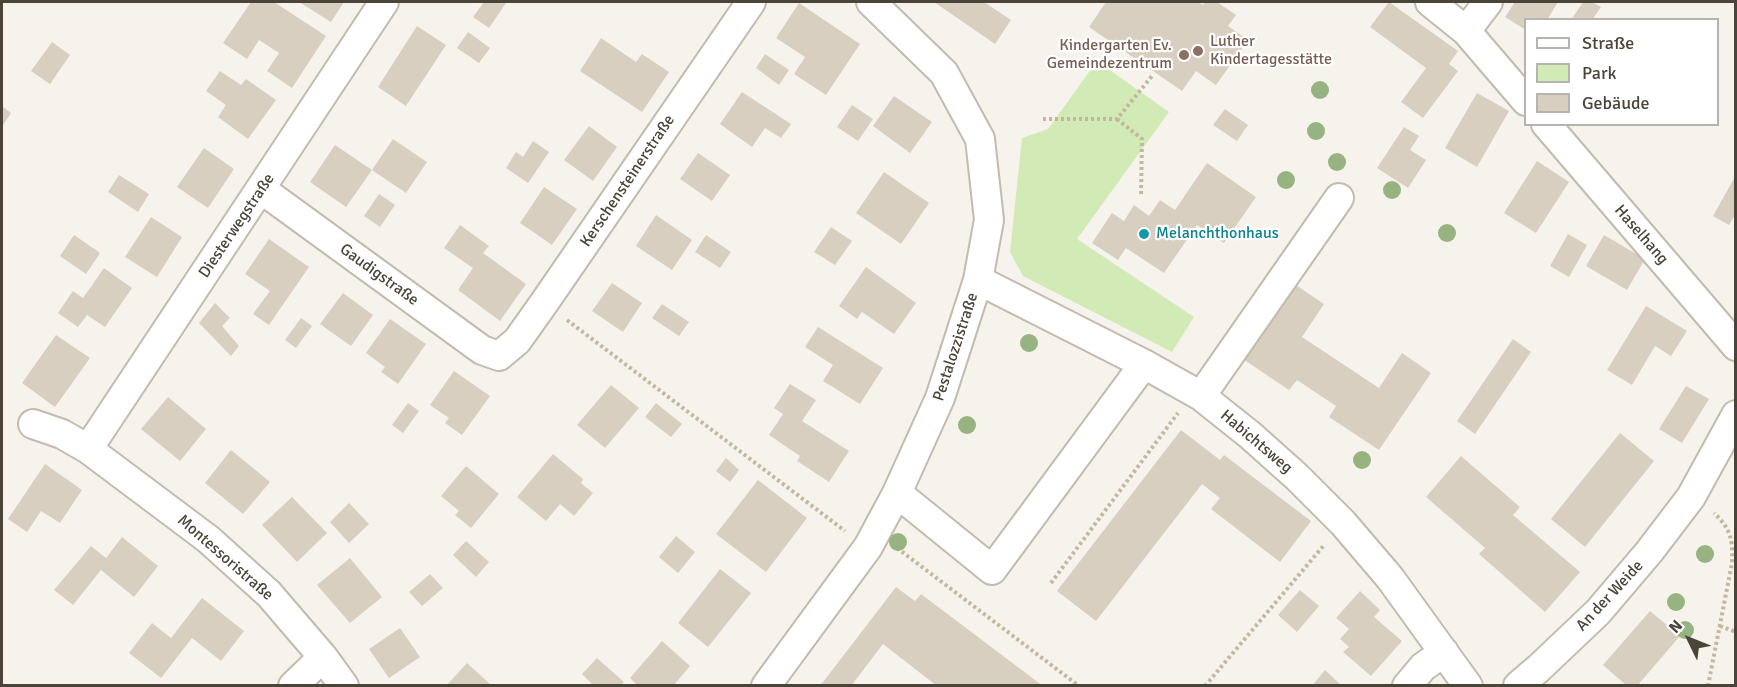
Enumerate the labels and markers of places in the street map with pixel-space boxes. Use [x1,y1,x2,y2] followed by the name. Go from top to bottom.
[1210,32,1332,70] place label: Luther Kindertagesstätte
[1047,36,1172,74] place label: Kindergarten Ev. Gemeindezentrum
[1191,44,1205,58] marker: Luther Kindertagesstätte
[1177,48,1191,62] marker: Kindergarten Ev. Gemeindezentrum
[1156,224,1279,244] place label: Melanchthonhaus
[1137,227,1151,241] marker: Melanchthonhaus

